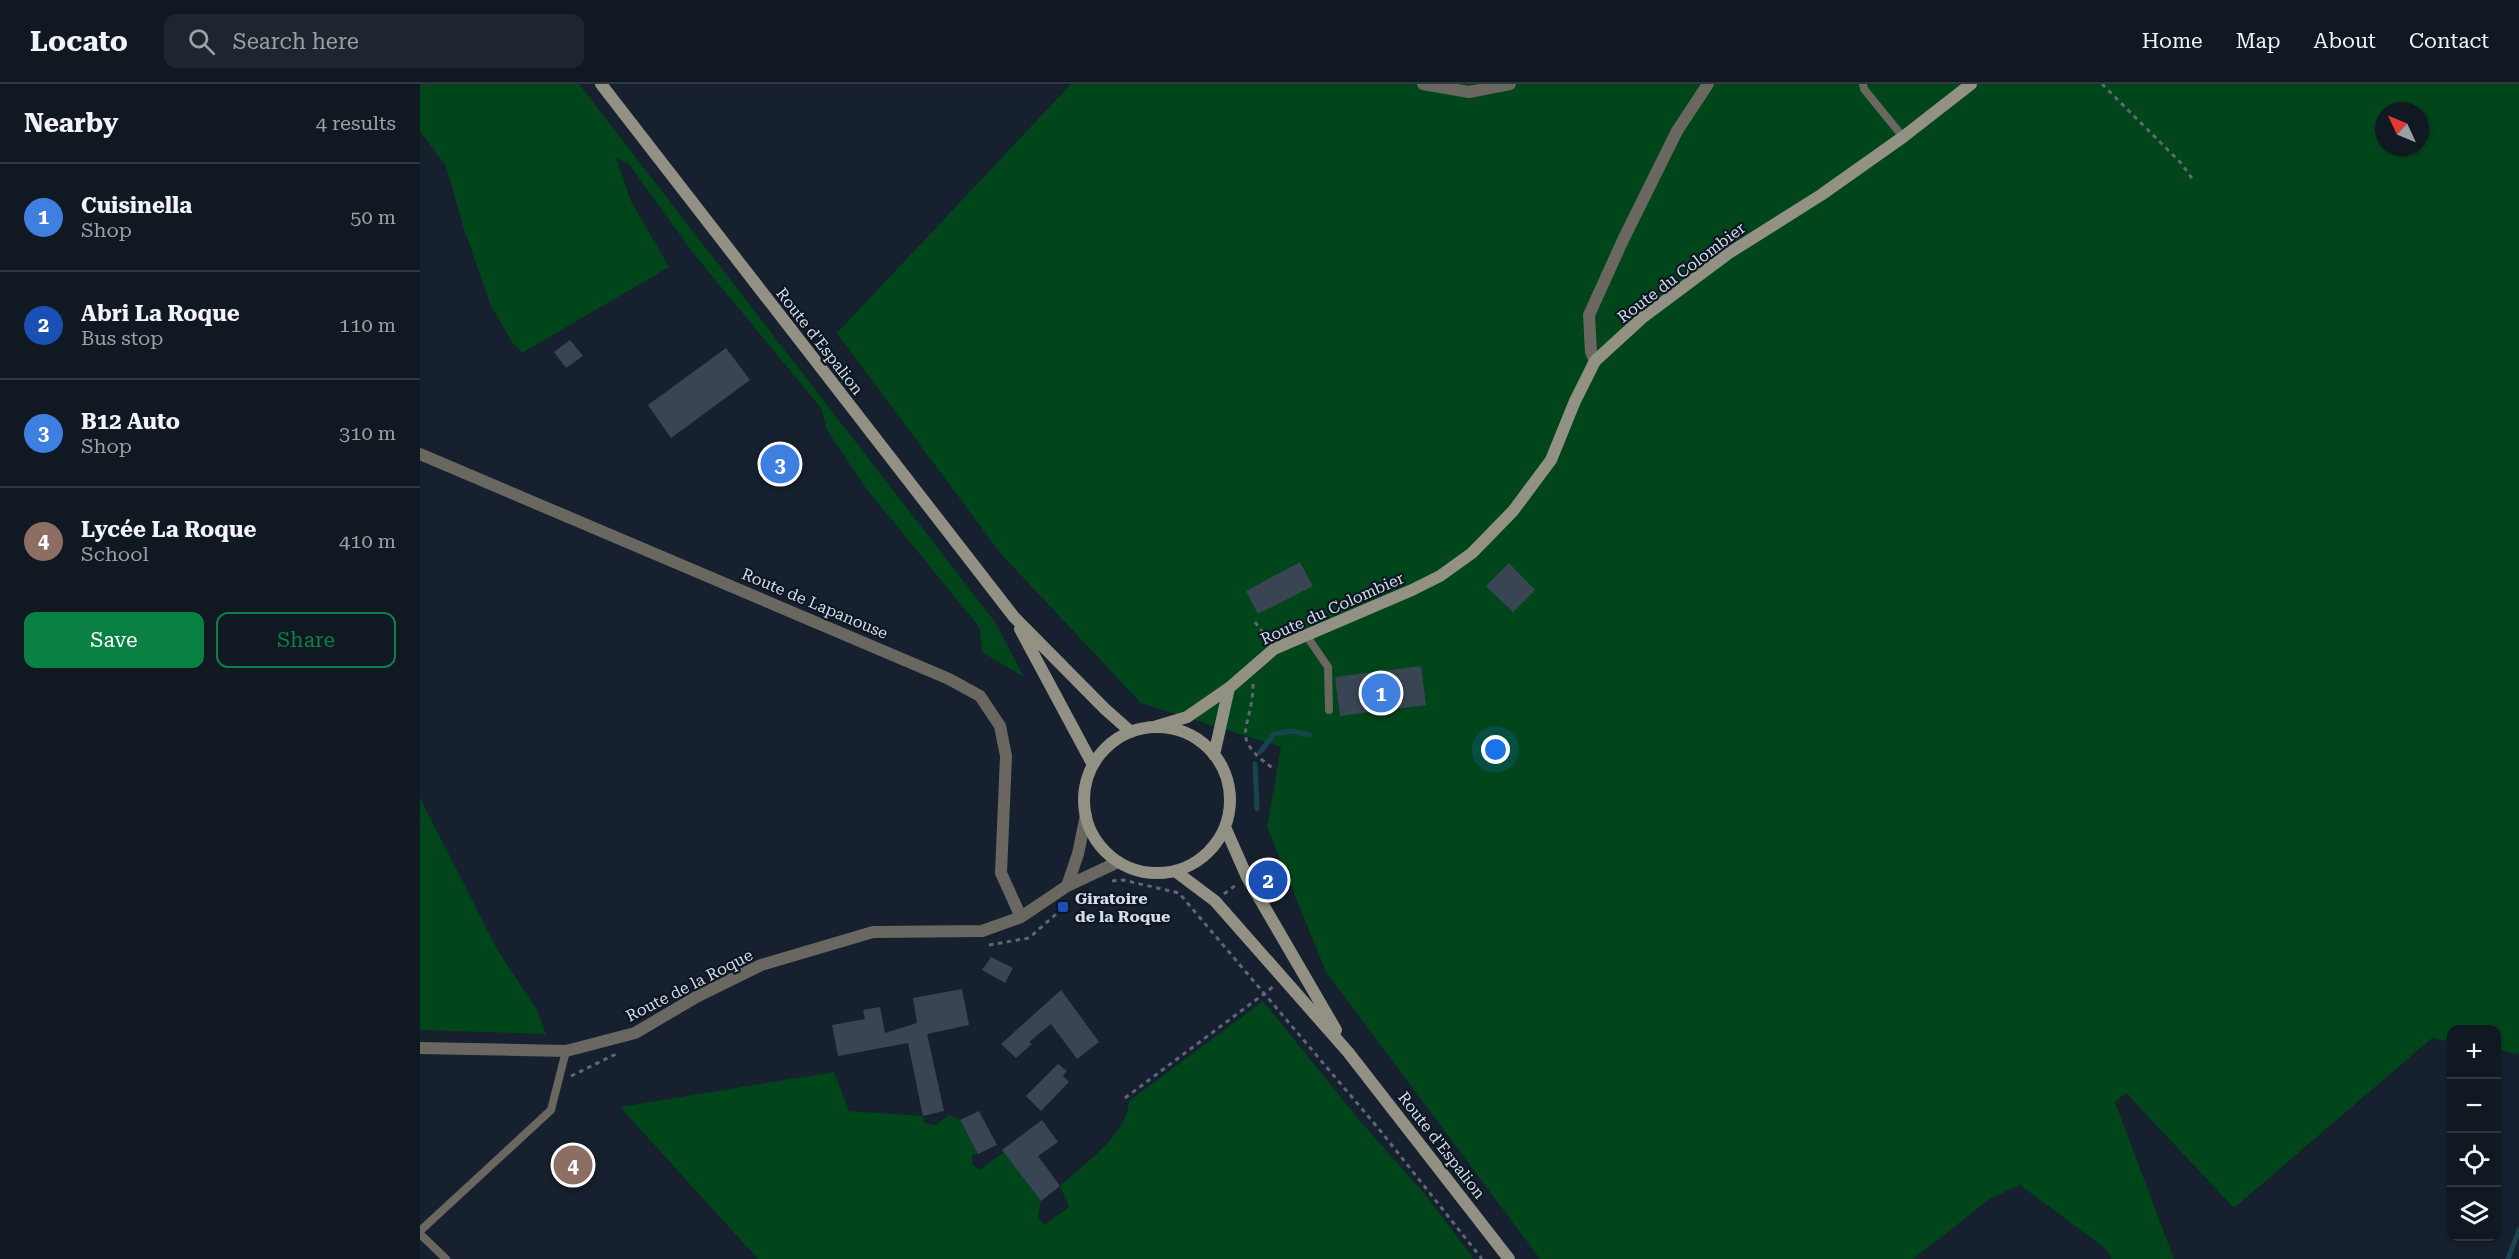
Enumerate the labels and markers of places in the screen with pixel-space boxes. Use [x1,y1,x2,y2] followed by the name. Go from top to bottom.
[760,442,800,487] pin: 3
[1362,670,1400,716] pin: 1
[1248,858,1288,902] pin: 2
[1075,889,1170,926] place label: Giratoire de la Roque
[1056,900,1070,914] marker: Giratoire de la Roque
[554,1142,592,1188] pin: 4

